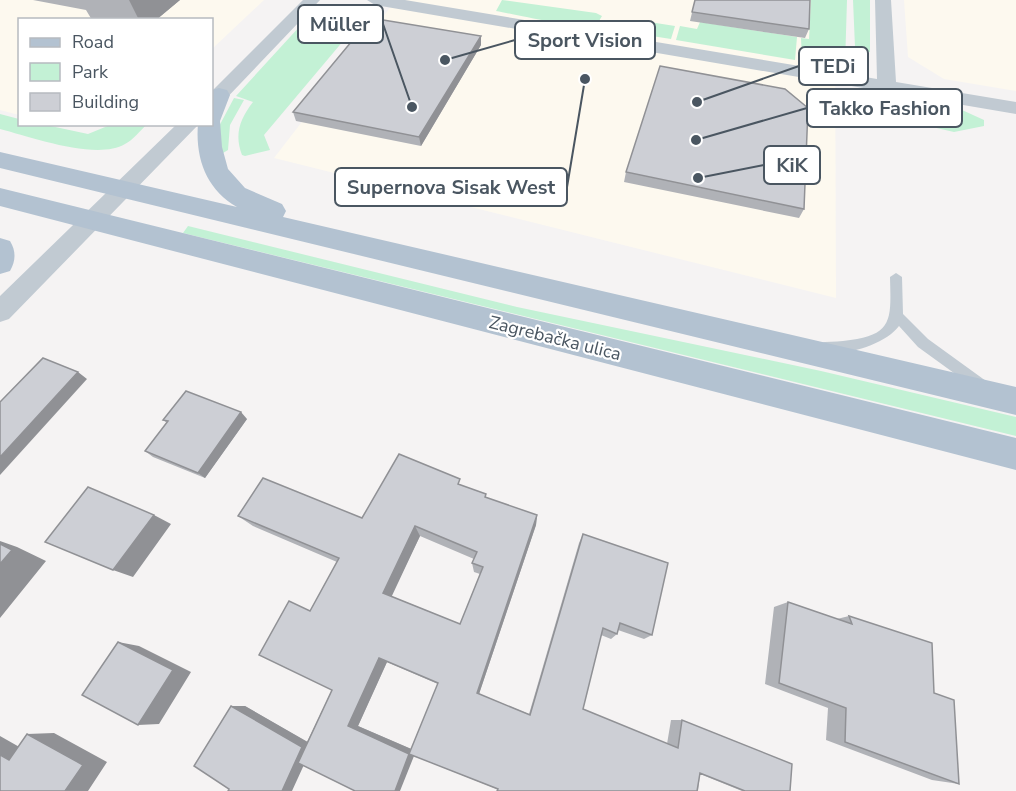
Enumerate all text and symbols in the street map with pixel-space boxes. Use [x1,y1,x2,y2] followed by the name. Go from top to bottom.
[298,5,383,43] callout: Müller
[310,11,370,38] text: Müller
[18,18,213,126] legend
[515,21,655,59] callout: Sport Vision
[527,27,643,54] text: Sport Vision
[72,30,114,54] text: Road
[799,47,868,85] callout: TEDi
[811,53,855,80] text: TEDi
[72,60,109,84] text: Park
[807,89,962,127] callout: Takko Fashion
[72,90,139,114] text: Building
[819,95,951,122] text: Takko Fashion
[764,146,820,184] callout: KiK
[776,152,809,179] text: KiK
[335,168,567,206] callout: Supernova Sisak West
[347,174,555,201] text: Supernova Sisak West
[486,310,624,366] street label: Zagrebačka ulica

